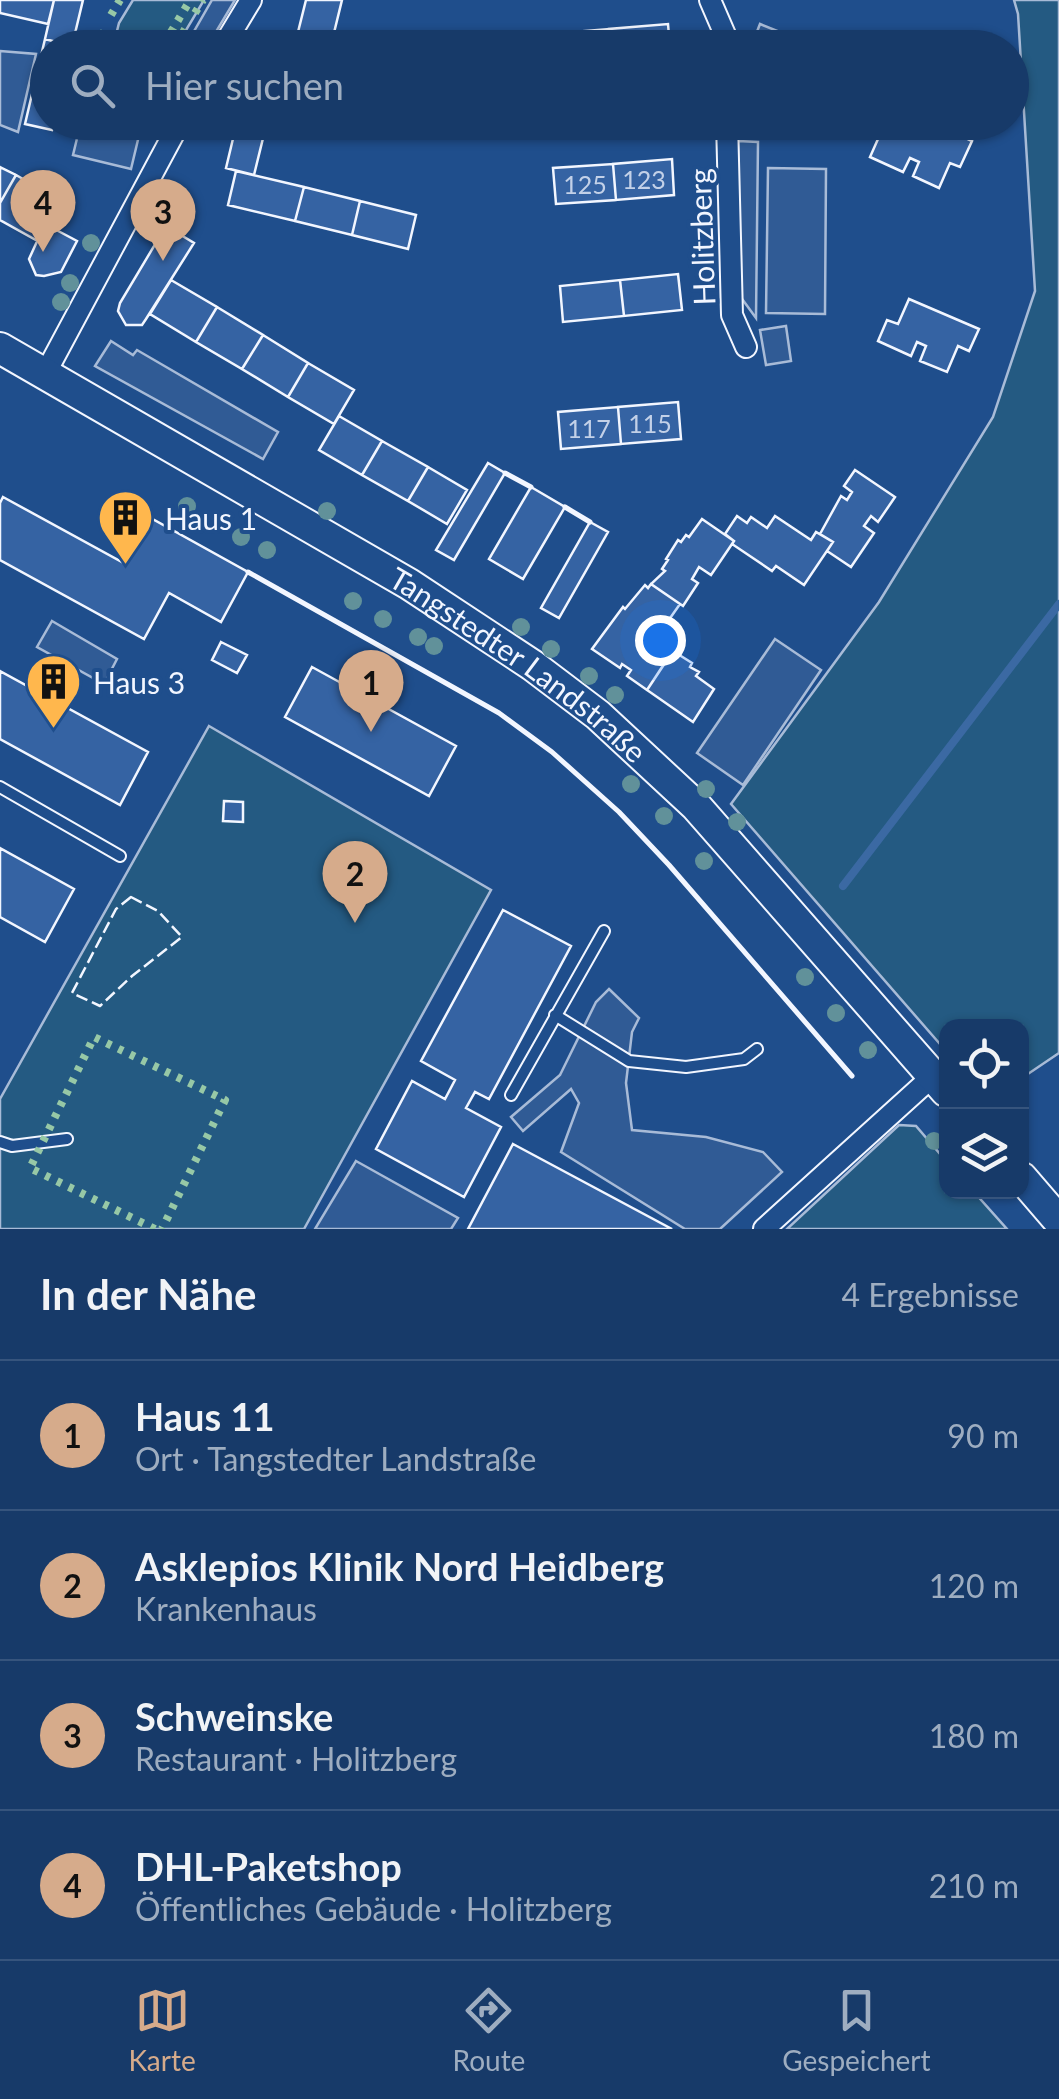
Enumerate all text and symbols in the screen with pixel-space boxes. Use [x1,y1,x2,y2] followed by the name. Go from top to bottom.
[30,30,1029,140] search box
[65,58,120,113] icon: search
[145,62,344,108] text: Hier suchen
[622,164,666,194] house number: 123
[681,168,721,306] street label: Holitzberg
[563,169,607,199] house number: 125
[10,170,76,252] pin: 4
[130,178,196,261] pin: 3
[628,408,672,438] house number: 115
[567,413,611,443] house number: 117
[96,488,156,567] building icon: Haus 1
[165,500,257,536] place label: Haus 1
[384,559,654,769] street label: Tangstedter Landstraße
[635,615,686,666] your location
[338,650,404,732] pin: 1
[24,652,84,731] building icon: Haus 3
[93,664,185,700] place label: Haus 3
[322,840,388,923] pin: 2
[939,1019,1029,1199] map controls
[939,1019,1029,1109] button: locate
[939,1109,1029,1199] button: layers
[40,1269,257,1319] text: In der Nähe
[842,1275,1019,1314] text: 4 Ergebnisse
[135,1393,275,1439] text: Haus 11
[63,1416,82,1455] text: 1
[947,1416,1019,1455] text: 90 m
[135,1439,537,1478] text: Ort · Tangstedter Landstraße
[135,1543,664,1589] text: Asklepios Klinik Nord Heidberg
[63,1566,82,1605] text: 2
[929,1566,1019,1605] text: 120 m
[135,1589,317,1628] text: Krankenhaus
[135,1693,333,1739] text: Schweinske
[63,1716,82,1755] text: 3
[929,1716,1019,1755] text: 180 m
[135,1739,457,1778] text: Restaurant · Holitzberg
[135,1843,402,1889] text: DHL-Paketshop
[63,1866,82,1905] text: 4
[929,1866,1019,1905] text: 210 m
[135,1889,612,1928] text: Öffentliches Gebäude · Holitzberg
[128,1983,196,2077] tab: Karte
[453,1983,525,2077] tab: Route
[782,1983,931,2077] tab: Gespeichert

